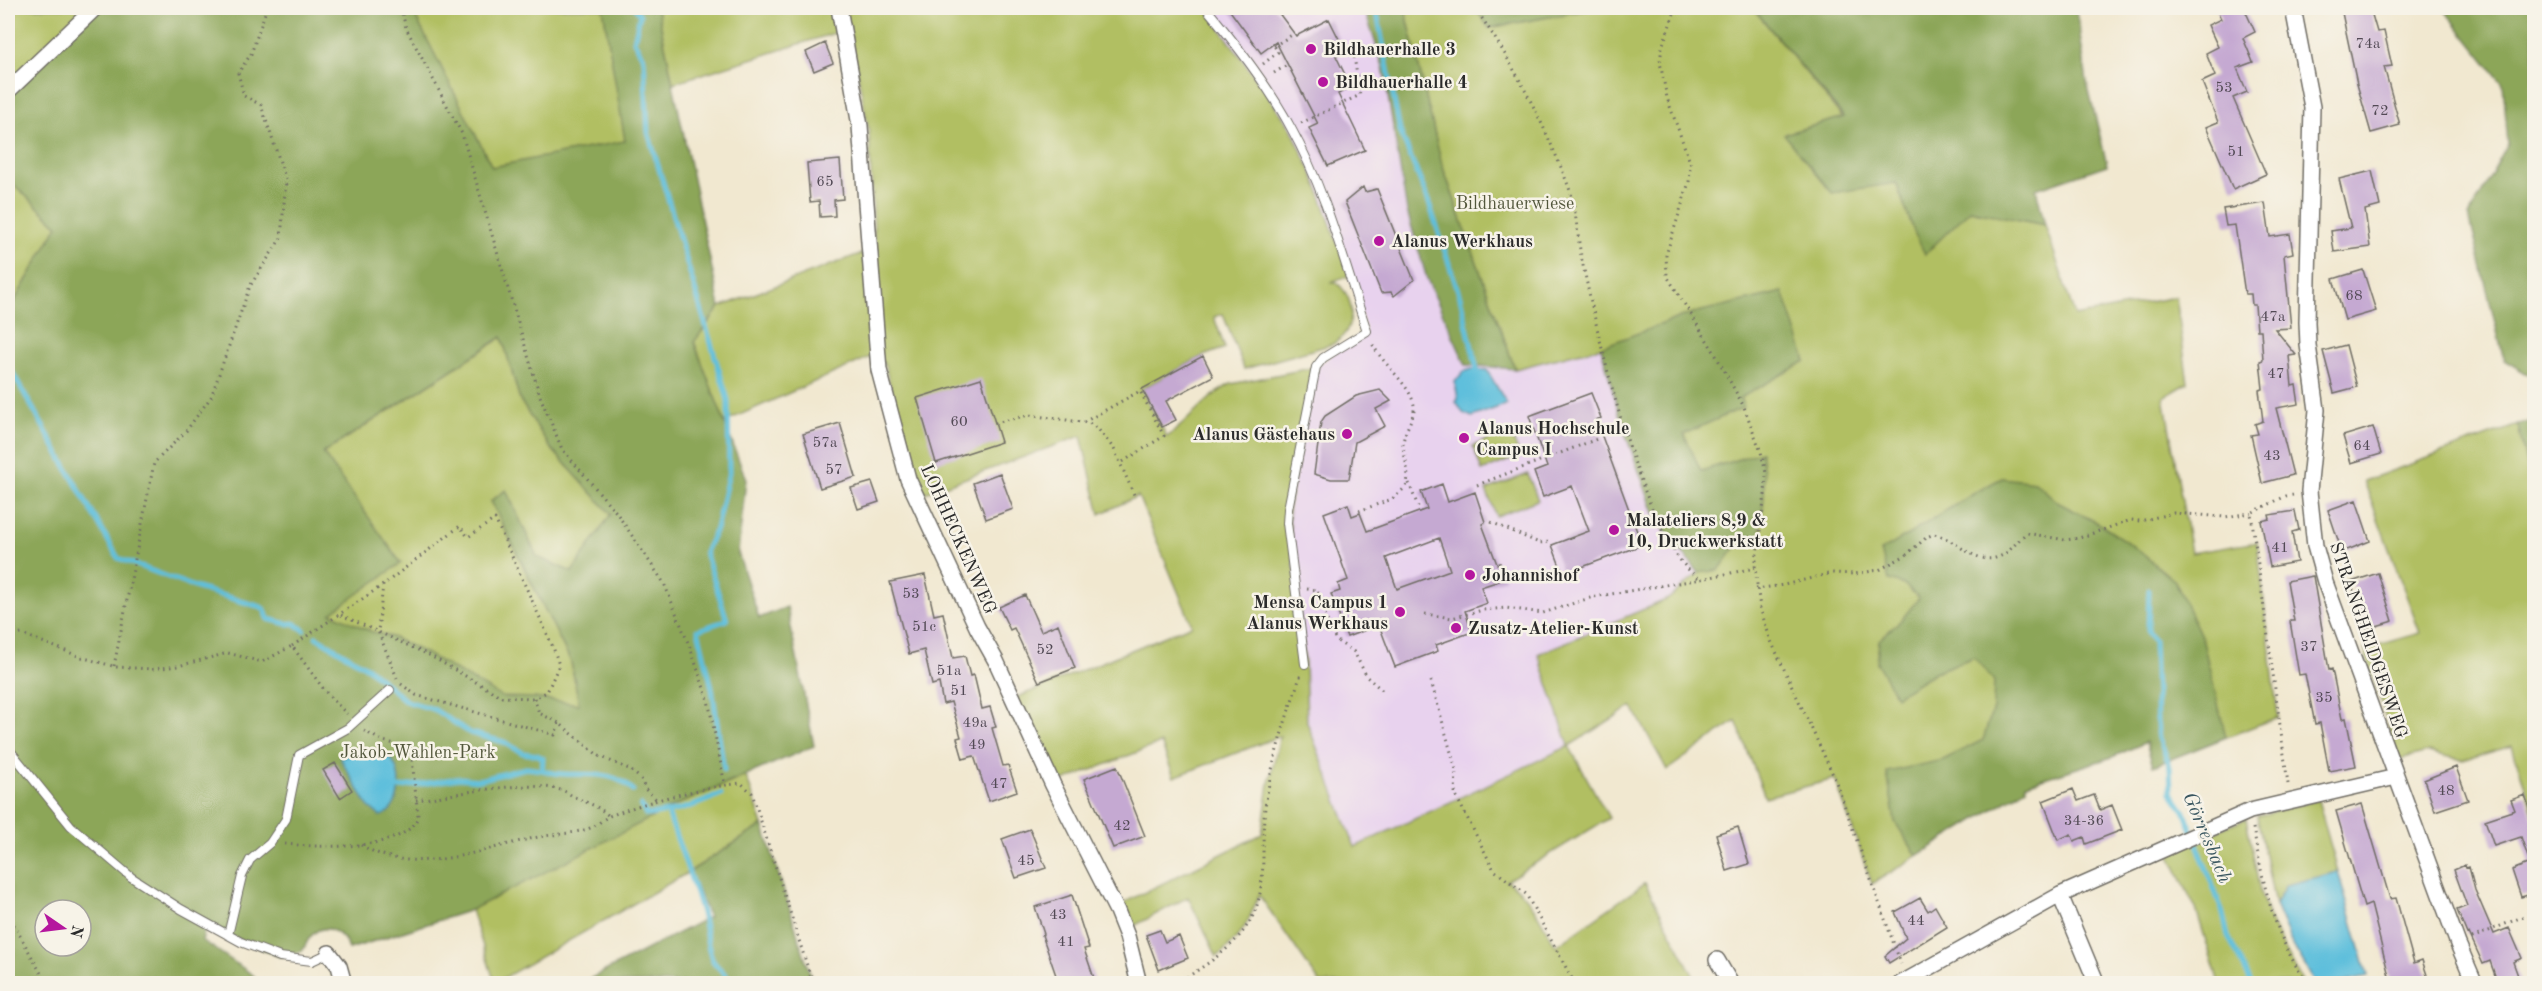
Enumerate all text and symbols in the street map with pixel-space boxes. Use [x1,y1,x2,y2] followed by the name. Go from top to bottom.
[2356,37,2381,52] house number: 74a
[1323,41,1456,59] place label: Bildhauerhalle 3
[1304,42,1318,56] marker: Bildhauerhalle 3
[1335,74,1468,92] place label: Bildhauerhalle 4
[1316,75,1330,89] marker: Bildhauerhalle 4
[2215,81,2233,96] house number: 53
[2371,104,2389,119] house number: 72
[2227,145,2245,160] house number: 51
[816,175,834,190] house number: 65
[1456,195,1574,213] park label: Bildhauerwiese
[1391,233,1533,251] place label: Alanus Werkhaus
[1372,234,1386,248] marker: Alanus Werkhaus
[2345,289,2363,304] house number: 68
[2261,310,2286,325] house number: 47a
[2267,367,2285,382] house number: 47
[950,415,968,430] house number: 60
[1476,420,1630,459] place label: Alanus Hochschule Campus I
[1192,426,1335,444] place label: Alanus Gästehaus
[1340,427,1354,441] marker: Alanus Gästehaus
[1457,431,1471,445] marker: Alanus Hochschule Campus I
[813,436,838,451] house number: 57a
[2353,439,2371,454] house number: 64
[2263,449,2281,464] house number: 43
[917,462,999,617] street label: LOHHECKENWEG
[825,463,843,478] house number: 57
[1626,512,1784,551] place label: Malateliers 8,9 & 10, Druckwerkstatt
[1607,523,1621,537] marker: Malateliers 8,9 & 10, Druckwerkstatt
[2326,540,2410,741] street label: STRANGHEIDGESWEG
[2271,541,2289,556] house number: 41
[1482,567,1580,585] place label: Johannishof
[1463,568,1477,582] marker: Johannishof
[902,587,920,602] house number: 53
[1246,594,1388,633] place label: Mensa Campus 1 Alanus Werkhaus
[1393,605,1407,619] marker: Mensa Campus 1 Alanus Werkhaus
[912,620,936,635] house number: 51c
[1468,620,1639,638] place label: Zusatz-Atelier-Kunst
[1449,621,1463,635] marker: Zusatz-Atelier-Kunst
[2300,640,2318,655] house number: 37
[1036,643,1054,658] house number: 52
[937,664,962,679] house number: 51a
[950,684,968,699] house number: 51
[2315,691,2333,706] house number: 35
[963,716,988,731] house number: 49a
[968,738,986,753] house number: 49
[340,744,496,762] park label: Jakob-Wahlen-Park
[990,777,1008,792] house number: 47
[2437,784,2455,799] house number: 48
[2178,789,2234,886] water label: Görresbach
[2064,814,2104,829] house number: 34-36
[1113,819,1131,834] house number: 42
[1017,854,1035,869] house number: 45
[33,898,93,958] north arrow
[1049,908,1067,923] house number: 43
[1907,914,1925,929] house number: 44
[66,923,85,940] text: N
[1057,935,1075,950] house number: 41

